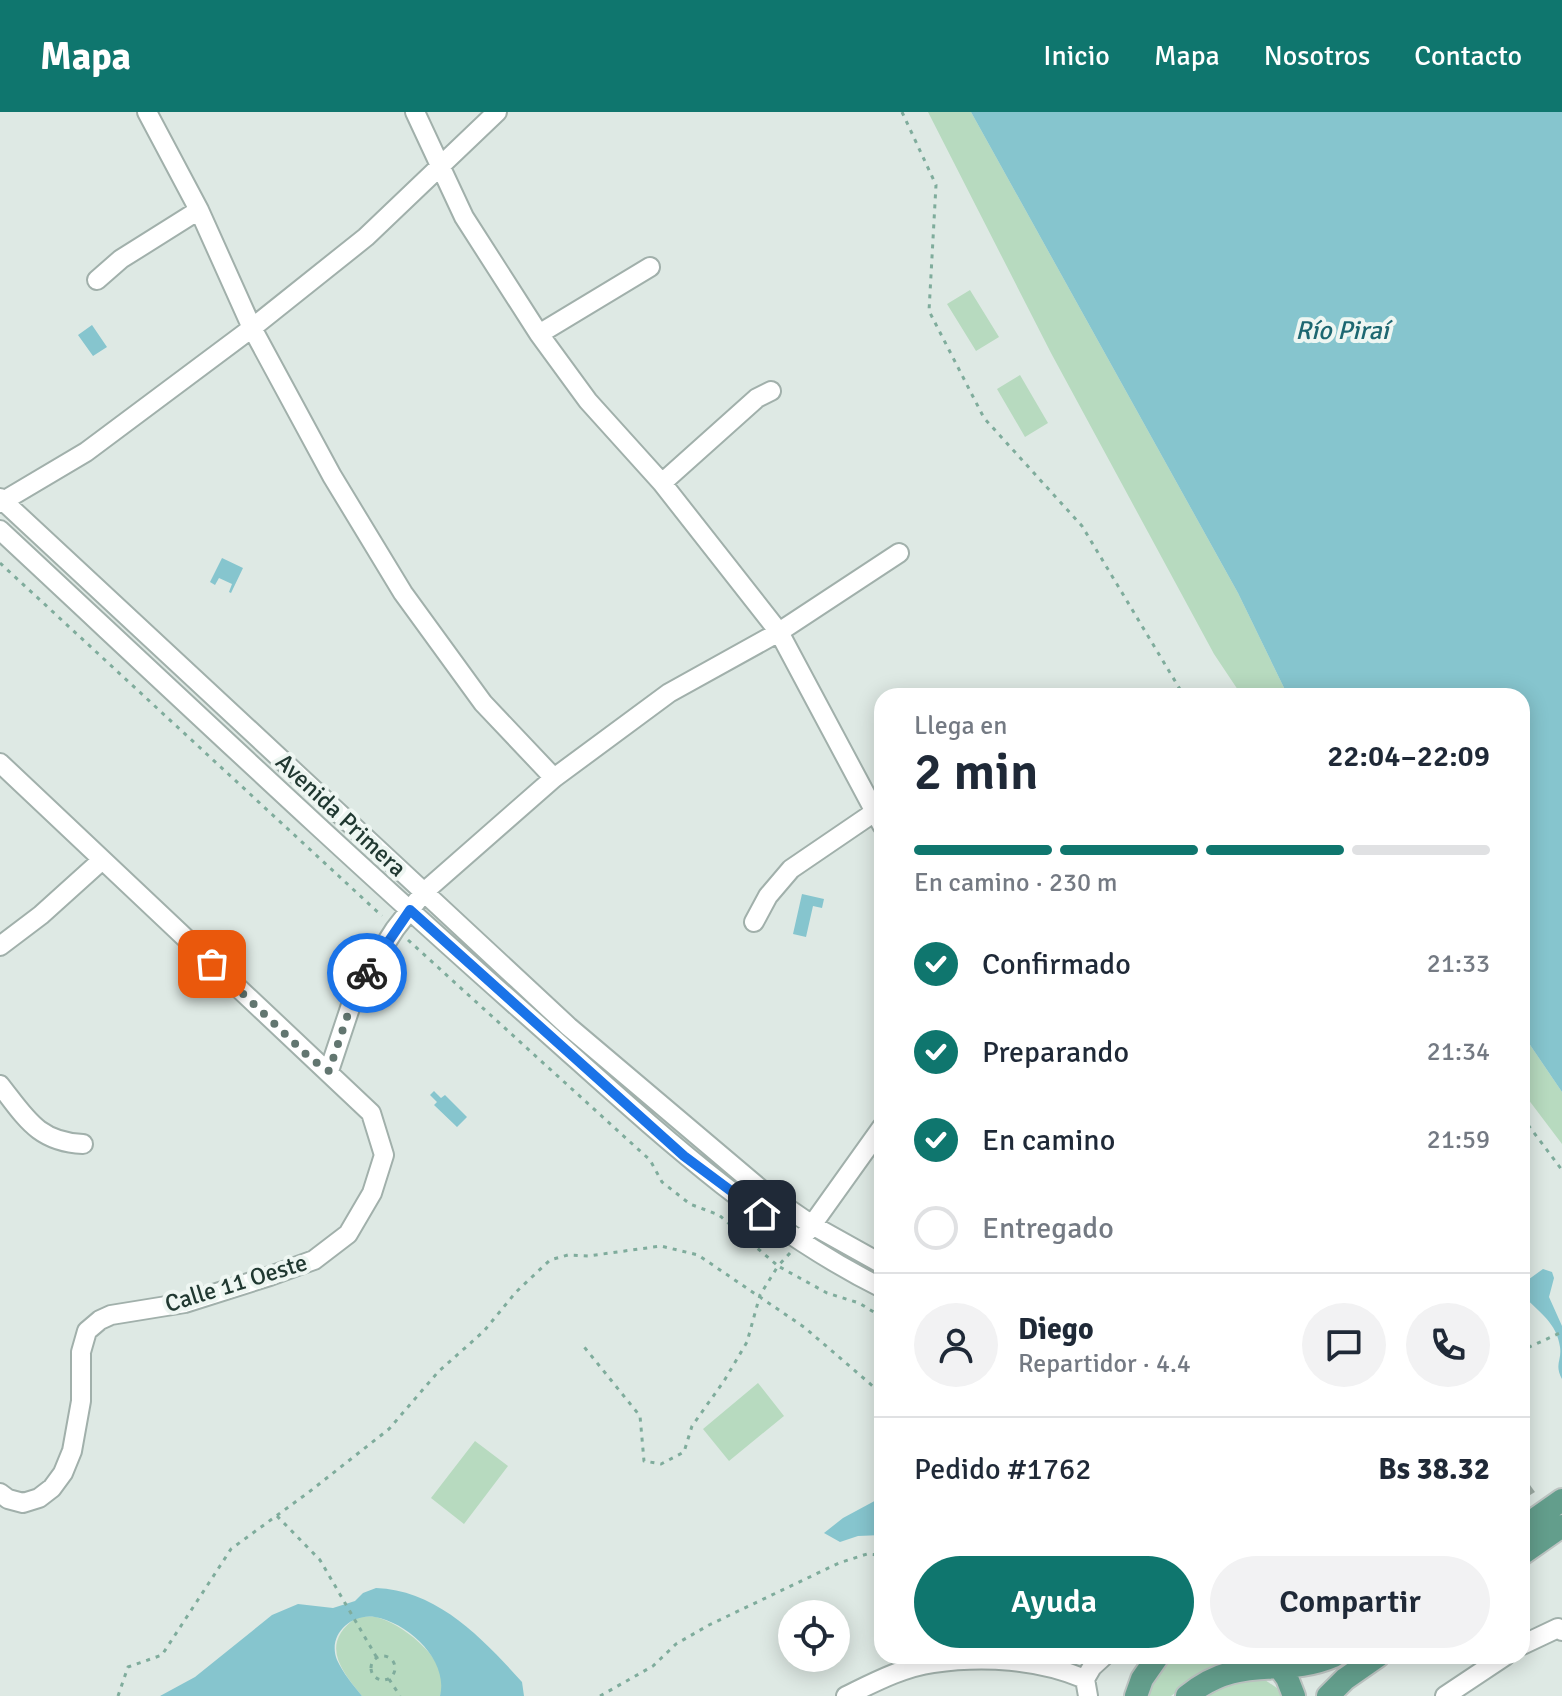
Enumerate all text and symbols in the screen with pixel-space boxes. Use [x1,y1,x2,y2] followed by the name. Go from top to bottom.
[40,33,131,80] text: Mapa
[1043,39,1110,73] text: Inicio
[1154,39,1220,73] text: Mapa
[1264,39,1370,73] text: Nosotros
[1414,39,1522,73] text: Contacto
[1295,315,1394,347] water label: Río Piraí
[914,710,1008,742] text: Llega en
[1327,738,1490,775] text: 22:04–22:09
[914,740,1039,804] text: 2 min
[269,747,413,883] street label: Avenida Primera
[914,867,1117,899] text: En camino · 230 m
[178,930,246,998] pin
[327,933,407,1013] courier
[190,942,234,986] icon: bag
[914,942,958,986] icon: check
[982,946,1131,983] text: Confirmado
[1427,948,1490,980] text: 21:33
[345,951,389,995] icon: bike
[914,1030,958,1074] icon: check
[982,1034,1129,1071] text: Preparando
[1427,1036,1490,1068] text: 21:34
[914,1118,958,1162] icon: check
[982,1122,1115,1159] text: En camino
[1427,1124,1490,1156] text: 21:59
[728,1180,796,1248] pin
[740,1192,784,1236] icon: home
[982,1210,1114,1247] text: Entregado
[161,1247,311,1319] street label: Calle 11 Oeste
[914,1303,998,1387] button: person
[1302,1303,1386,1387] button: chat
[1406,1303,1490,1387] button: phone
[1018,1311,1094,1348] text: Diego
[1018,1348,1191,1380] text: Repartidor · 4.4
[914,1451,1091,1488] text: Pedido #1762
[1378,1451,1490,1488] text: Bs 38.32
[914,1556,1194,1648] button: Ayuda
[1210,1556,1490,1648] button: Compartir
[778,1600,850,1672] map controls
[778,1600,850,1672] button: locate

